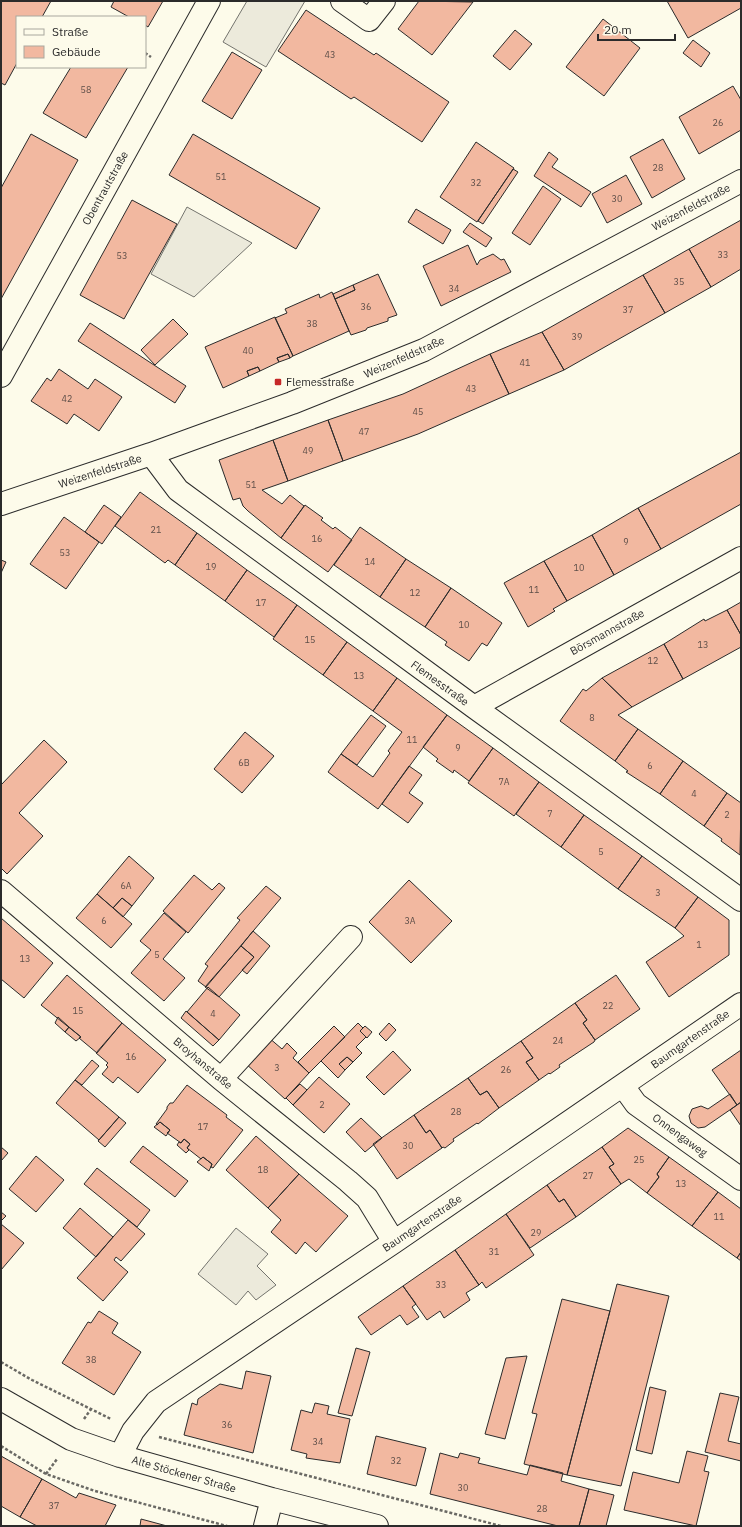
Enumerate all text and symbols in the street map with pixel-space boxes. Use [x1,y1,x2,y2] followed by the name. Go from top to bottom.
[16,16,146,68] legend
[598,16,675,42] scale bar
[604,22,632,37] text: 20 m
[52,24,89,39] text: Straße
[52,44,101,59] text: Gebäude
[325,49,335,60] house number: 43
[81,84,91,95] house number: 58
[713,117,723,128] house number: 26
[79,149,131,227] street label: Obentrautstraße
[653,162,663,173] house number: 28
[216,171,226,182] house number: 51
[471,177,481,188] house number: 32
[649,180,733,234] street label: Weizenfeldstraße
[612,193,622,204] house number: 30
[718,249,728,260] house number: 33
[117,250,127,261] house number: 53
[674,276,684,287] house number: 35
[449,283,459,294] house number: 34
[361,301,371,312] house number: 36
[623,304,633,315] house number: 37
[307,318,317,329] house number: 38
[572,331,582,342] house number: 39
[362,333,446,381] street label: Weizenfeldstraße
[243,345,253,356] house number: 40
[520,357,530,368] house number: 41
[286,375,354,389] place label: Flemesstraße
[273,377,283,387] marker: Flemesstraße
[466,383,476,394] house number: 43
[62,393,72,404] house number: 42
[413,406,423,417] house number: 45
[359,426,369,437] house number: 47
[303,445,313,456] house number: 49
[57,451,143,491] street label: Weizenfeldstraße
[246,479,256,490] house number: 51
[151,524,161,535] house number: 21
[312,533,322,544] house number: 16
[623,536,629,547] house number: 9
[60,547,70,558] house number: 53
[365,556,375,567] house number: 14
[206,561,216,572] house number: 19
[574,562,584,573] house number: 10
[529,584,539,595] house number: 11
[410,587,420,598] house number: 12
[256,597,266,608] house number: 17
[567,606,647,658] street label: Börsmannstraße
[459,619,469,630] house number: 10
[305,634,315,645] house number: 15
[698,639,708,650] house number: 13
[648,655,658,666] house number: 12
[408,657,472,709] street label: Flemesstraße
[354,670,364,681] house number: 13
[589,712,595,723] house number: 8
[407,734,417,745] house number: 11
[455,742,461,753] house number: 9
[238,757,250,768] house number: 6B
[647,760,653,771] house number: 6
[498,776,510,787] house number: 7A
[691,788,697,799] house number: 4
[547,808,553,819] house number: 7
[724,809,730,820] house number: 2
[598,846,604,857] house number: 5
[120,880,132,891] house number: 6A
[655,887,661,898] house number: 3
[101,915,107,926] house number: 6
[404,915,416,926] house number: 3A
[696,939,702,950] house number: 1
[154,949,160,960] house number: 5
[20,953,30,964] house number: 13
[603,1000,613,1011] house number: 22
[73,1005,83,1016] house number: 15
[648,1007,732,1071] street label: Baumgartenstraße
[210,1008,216,1019] house number: 4
[170,1034,236,1092] street label: Broyhanstraße
[553,1035,563,1046] house number: 24
[126,1051,136,1062] house number: 16
[274,1062,280,1073] house number: 3
[501,1064,511,1075] house number: 26
[319,1099,325,1110] house number: 2
[451,1106,461,1117] house number: 28
[650,1110,710,1160] street label: Onnengaweg
[198,1121,208,1132] house number: 17
[403,1140,413,1151] house number: 30
[634,1154,644,1165] house number: 25
[258,1164,268,1175] house number: 18
[583,1170,593,1181] house number: 27
[676,1178,686,1189] house number: 13
[380,1191,464,1255] street label: Baumgartenstraße
[714,1211,724,1222] house number: 11
[531,1227,541,1238] house number: 29
[489,1246,499,1257] house number: 31
[436,1279,446,1290] house number: 33
[86,1354,96,1365] house number: 38
[222,1419,232,1430] house number: 36
[313,1436,323,1447] house number: 34
[130,1452,238,1496] street label: Alte Stöckener Straße
[391,1455,401,1466] house number: 32
[458,1482,468,1493] house number: 30
[49,1500,59,1511] house number: 37
[537,1503,547,1514] house number: 28

